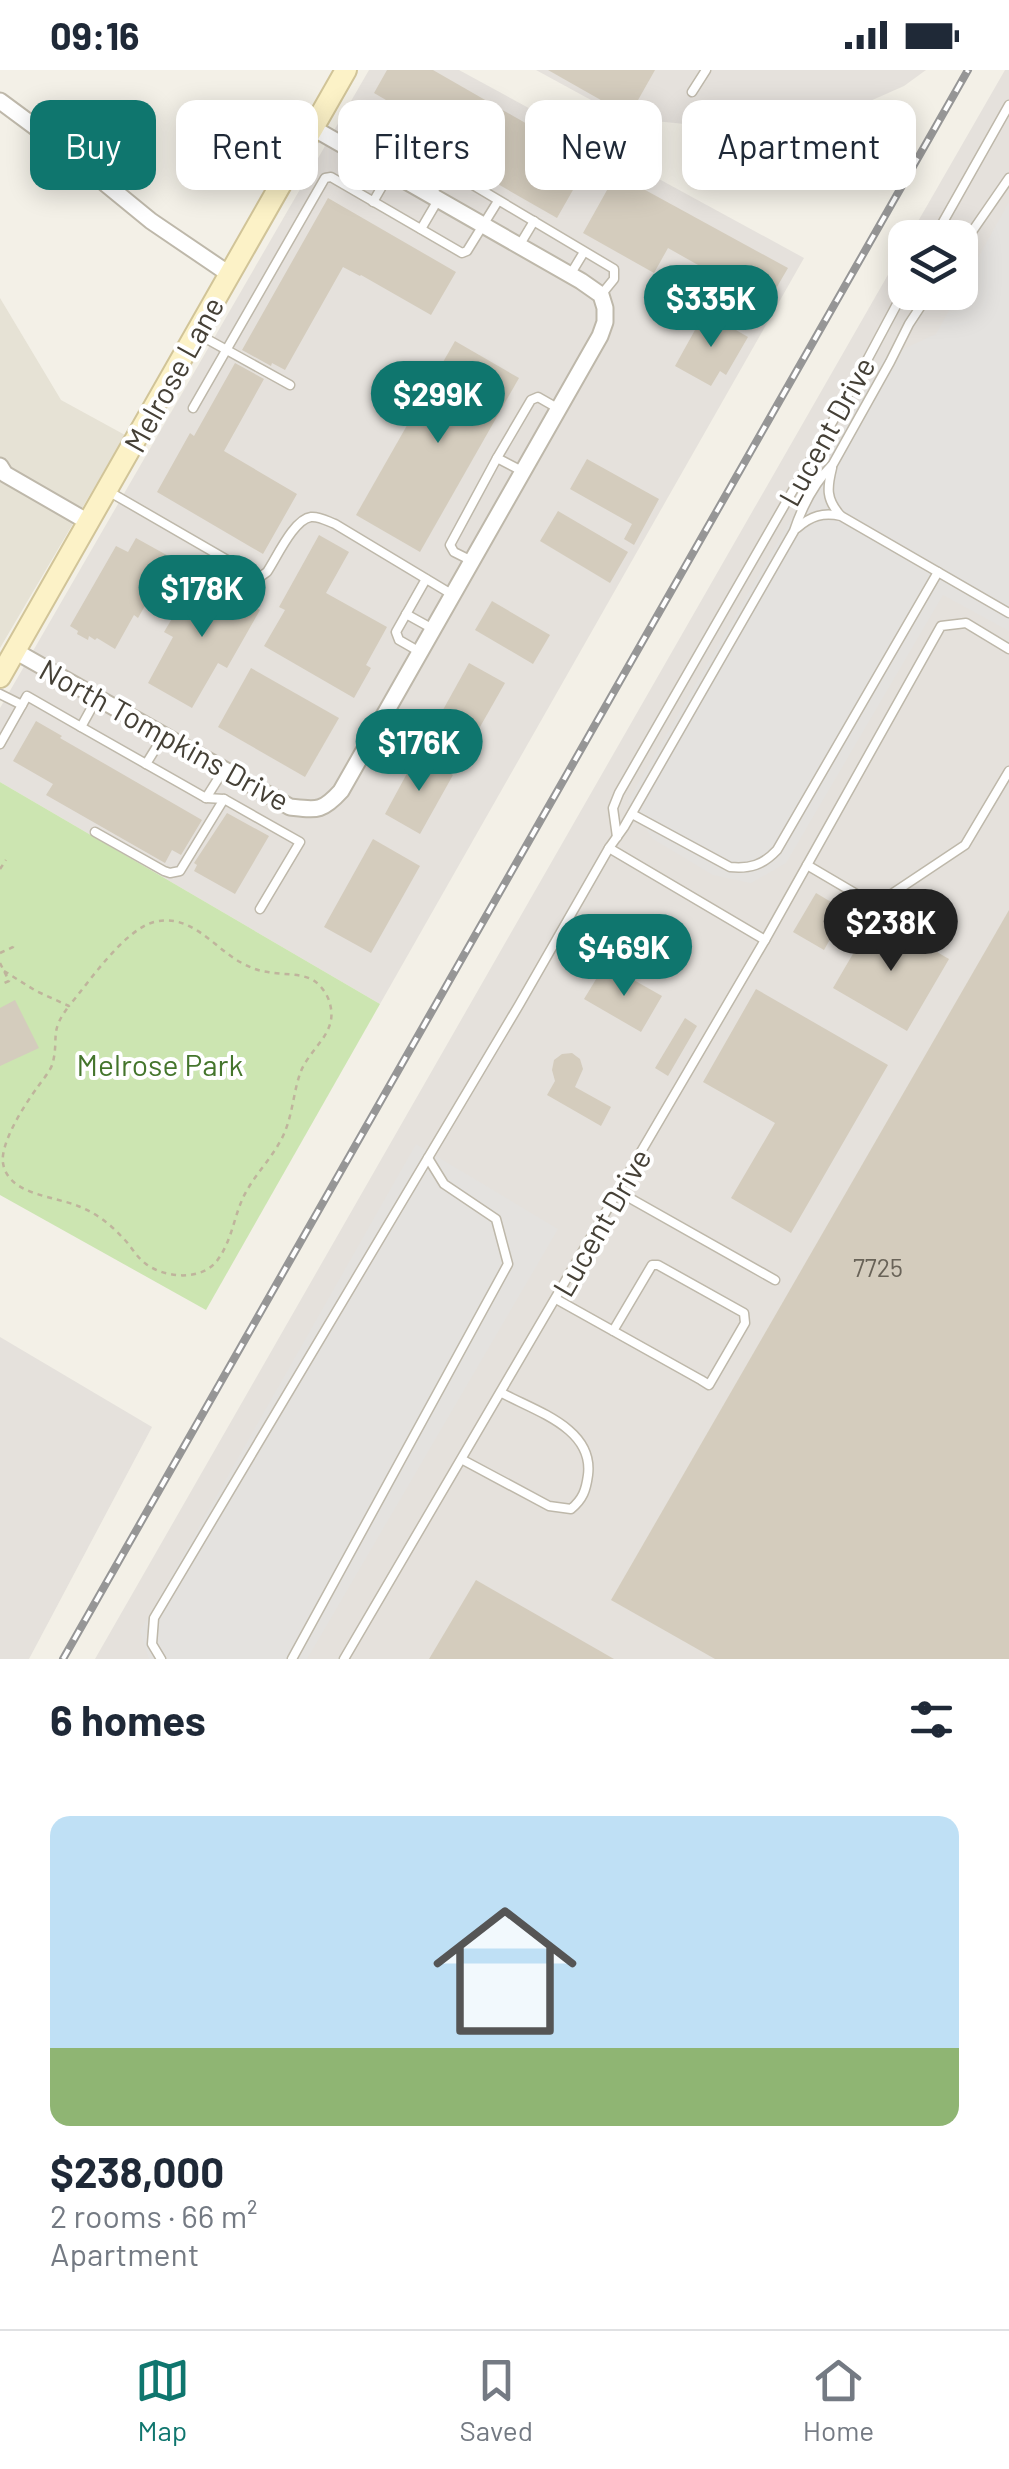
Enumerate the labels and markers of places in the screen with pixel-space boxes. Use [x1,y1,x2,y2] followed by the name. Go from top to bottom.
[641,265,781,350] pin: $335K
[368,361,508,446] pin: $299K
[132,555,272,640] pin: $178K
[349,709,489,794] pin: $176K
[821,889,961,974] pin: $238K
[554,914,694,999] pin: $469K

